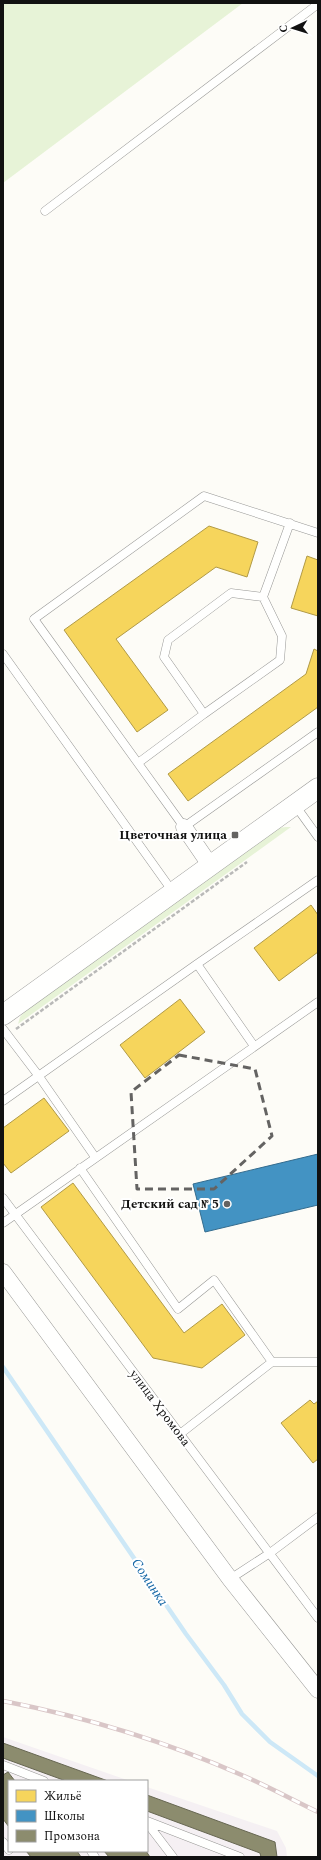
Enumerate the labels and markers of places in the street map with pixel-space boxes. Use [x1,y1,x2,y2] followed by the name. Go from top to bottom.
[119,825,227,845] place label: Цветочная улица
[230,830,240,840] marker: Цветочная улица
[121,1194,219,1214] place label: Детский сад № 5
[222,1199,232,1209] marker: Детский сад № 5

